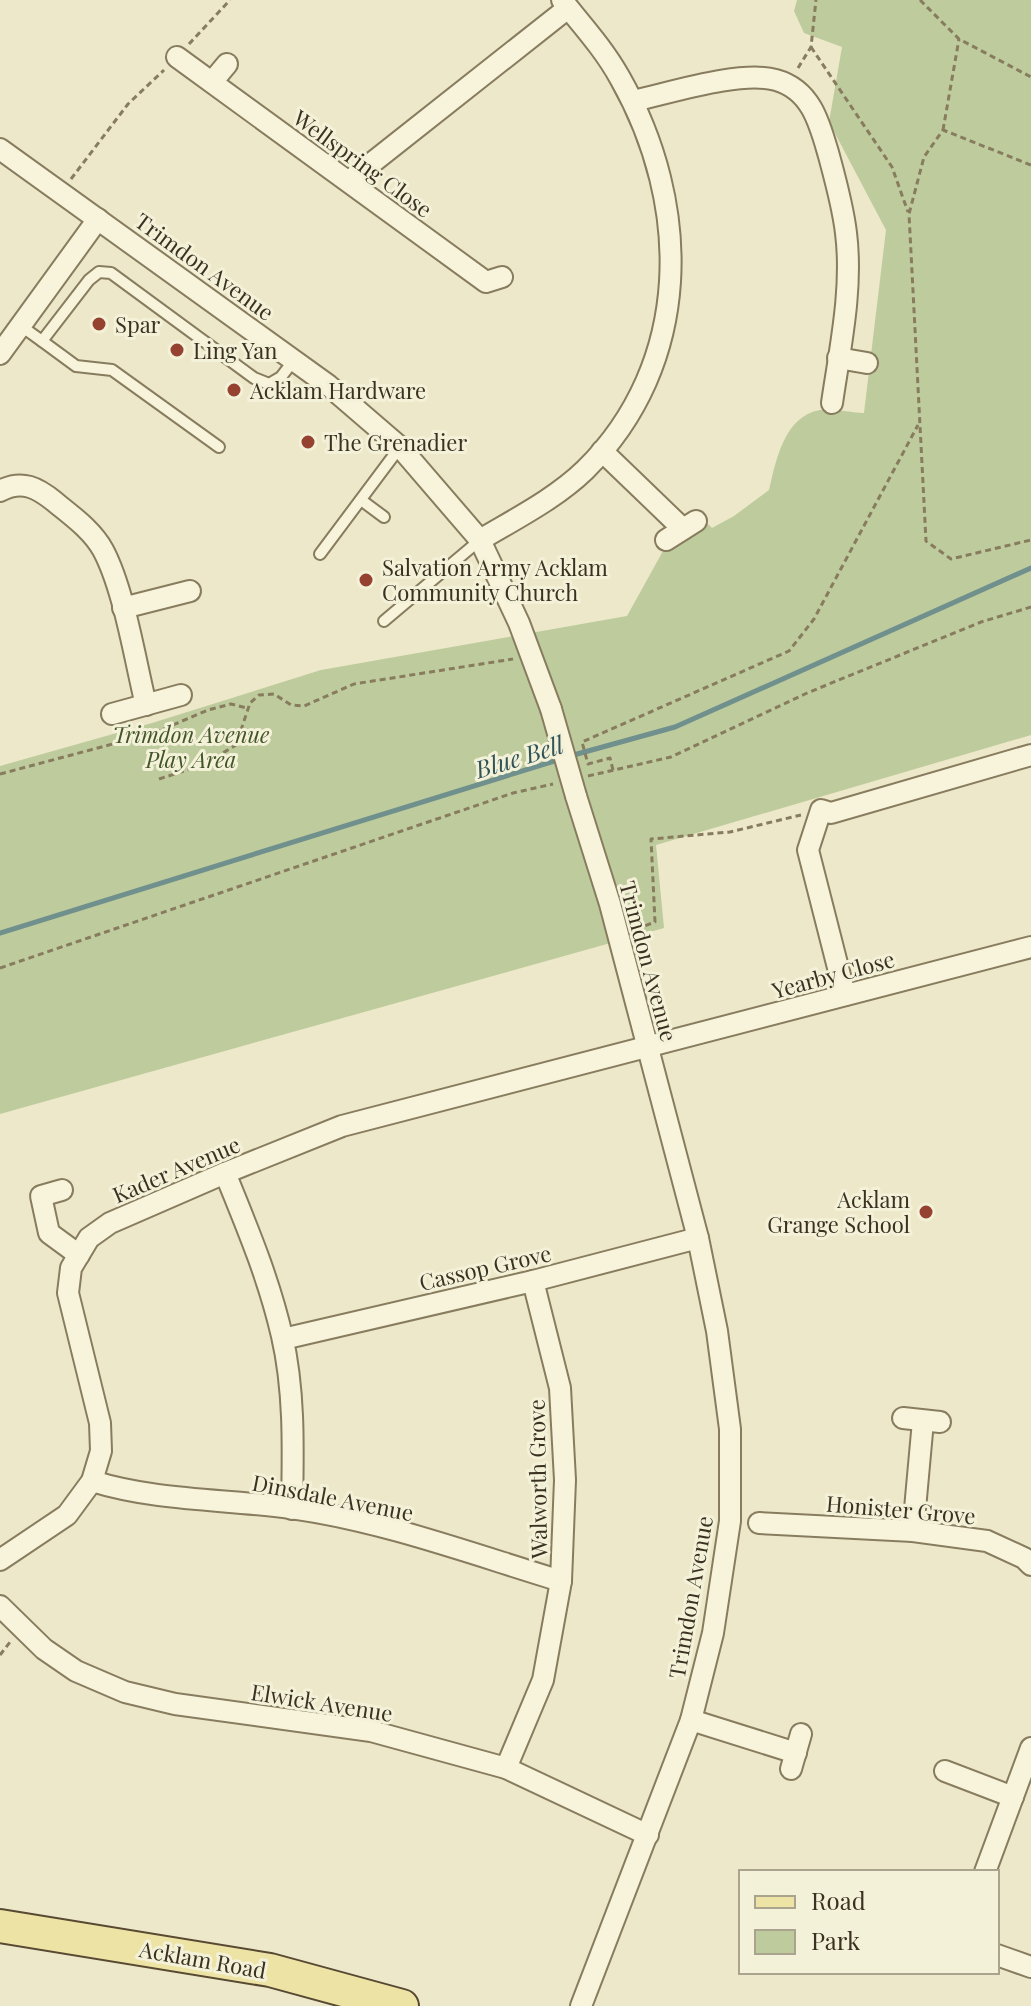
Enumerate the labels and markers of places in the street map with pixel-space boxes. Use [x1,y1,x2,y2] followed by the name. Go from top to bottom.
[115,309,161,339] place label: Spar
[90,315,108,333] marker: Spar
[193,335,277,365] place label: Ling Yan
[168,341,186,359] marker: Ling Yan
[249,375,426,405] place label: Acklam Hardware
[225,381,243,399] marker: Acklam Hardware
[324,427,467,457] place label: The Grenadier
[299,433,317,451] marker: The Grenadier
[382,552,608,607] place label: Salvation Army Acklam Community Church
[357,571,375,589] marker: Salvation Army Acklam Community Church
[767,1184,910,1239] place label: Acklam Grange School
[917,1203,935,1221] marker: Acklam Grange School

